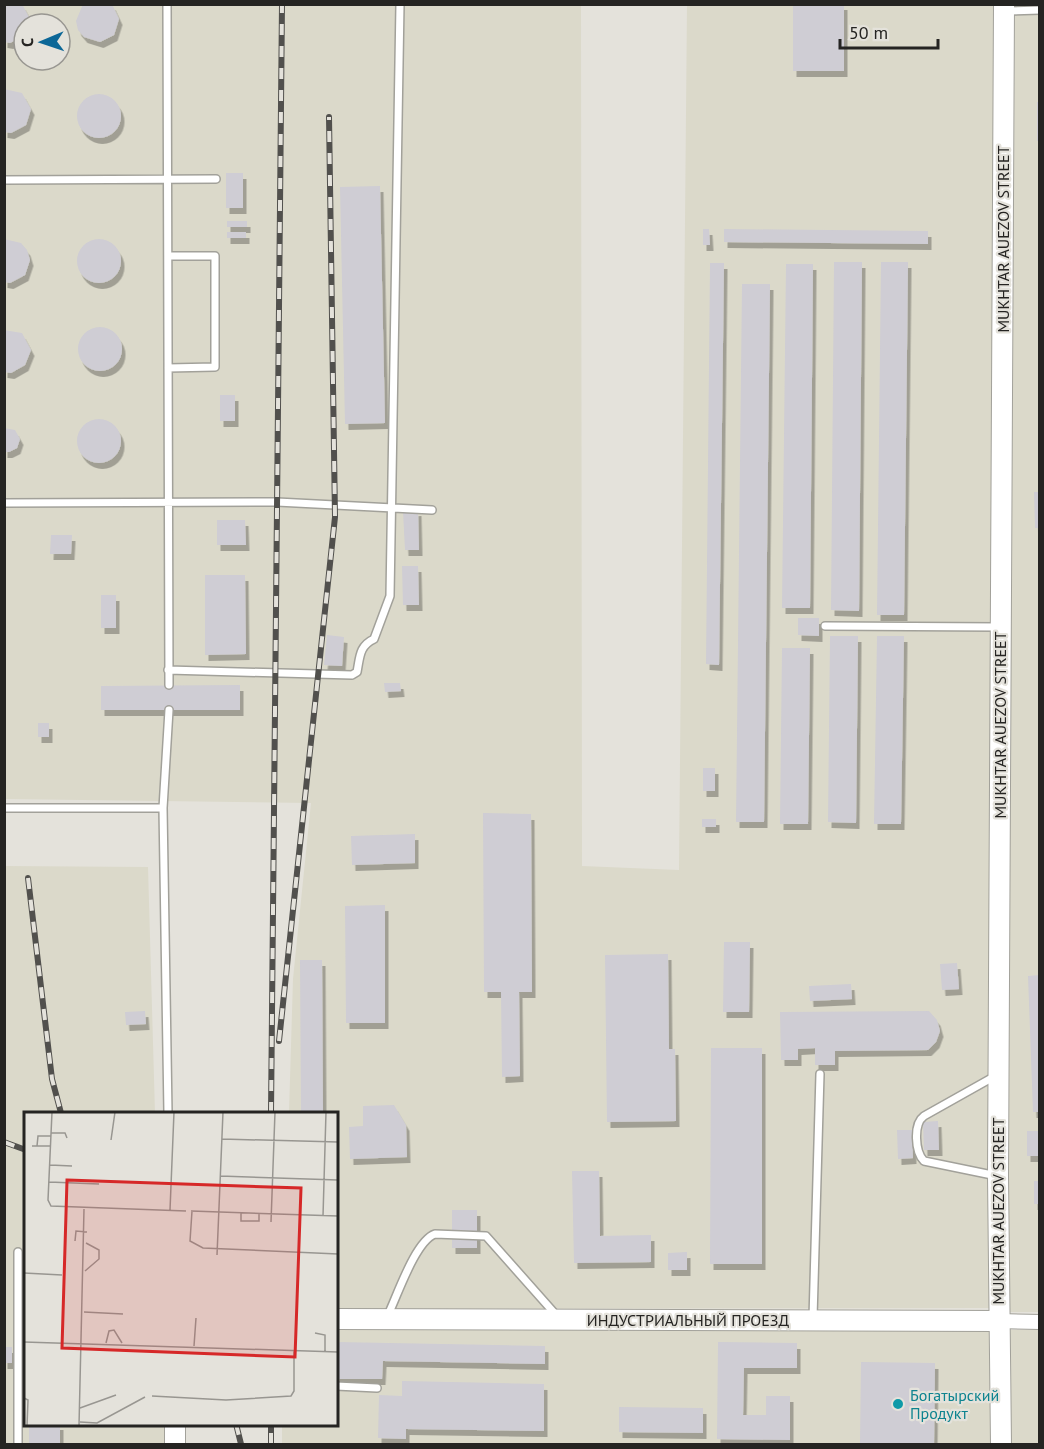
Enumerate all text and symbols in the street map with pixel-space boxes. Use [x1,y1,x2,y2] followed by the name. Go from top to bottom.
[12,12,72,72] north arrow
[840,12,938,50] scale bar
[849,21,888,44] text: 50 m
[17,38,37,47] text: С
[993,145,1013,333] street label: MUKHTAR AUEZOV STREET
[990,631,1010,819] street label: MUKHTAR AUEZOV STREET
[24,1112,338,1425] inset map
[988,1117,1008,1305] street label: MUKHTAR AUEZOV STREET
[587,1310,790,1330] street label: ИНДУСТРИАЛЬНЫЙ ПРОЕЗД
[910,1385,999,1423] place label: Богатырский Продукт
[891,1397,905,1411] marker: Богатырский Продукт

